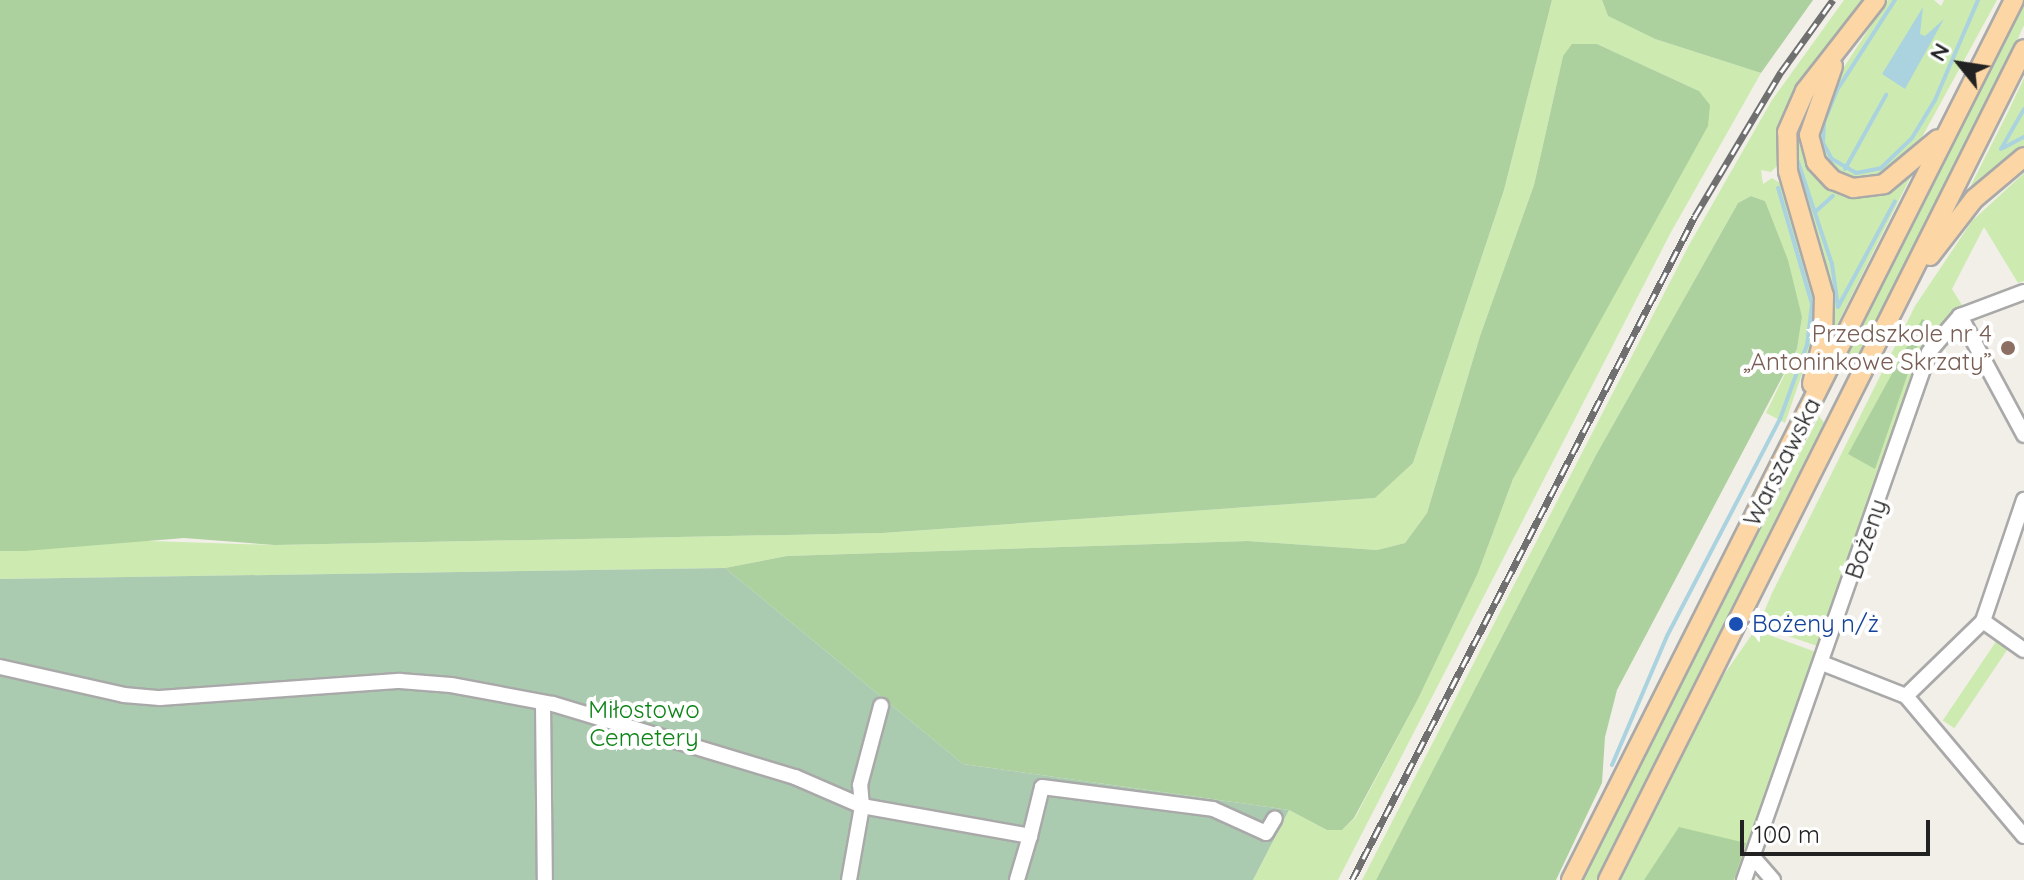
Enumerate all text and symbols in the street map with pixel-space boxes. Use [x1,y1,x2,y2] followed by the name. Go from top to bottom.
[1920,24,2000,104] north arrow
[1923,38,1955,66] text: N
[1743,320,1992,376] place label: Przedszkole nr 4 „Antoninkowe Skrzaty”
[1999,339,2017,357] marker: Przedszkole nr 4 „Antoninkowe Skrzaty”
[1737,393,1827,531] street label: Warszawska
[1839,495,1893,583] street label: Bożeny
[1752,610,1879,638] place label: Bożeny n/ż
[1727,615,1745,633] marker: Bożeny n/ż
[588,696,700,752] park label: Miłostowo Cemetery
[1744,804,1934,854] scale bar
[1754,819,1820,849] text: 100 m

